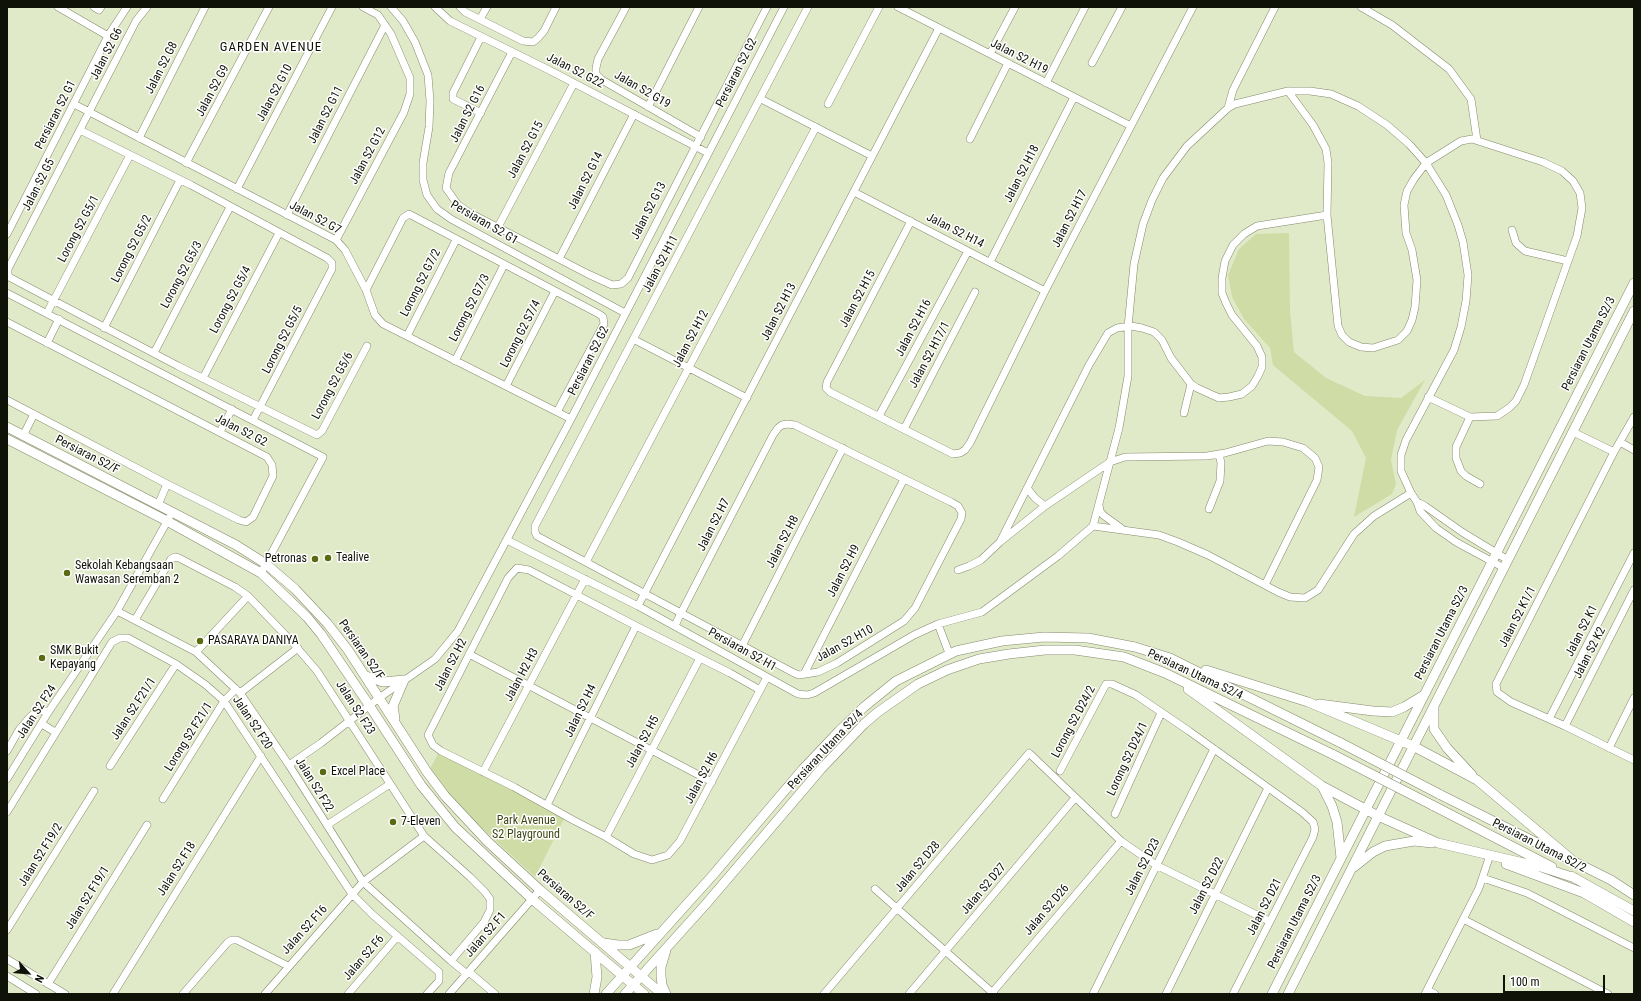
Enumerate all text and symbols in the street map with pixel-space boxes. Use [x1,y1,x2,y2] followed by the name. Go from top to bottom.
[88,26,126,82] street label: Jalan S2 G6
[713,36,761,110] street label: Persiaran S2 G2
[988,36,1050,78] street label: Jalan S2 H19
[143,40,181,96] street label: Jalan S2 G8
[220,40,322,56] district label: GARDEN AVENUE
[544,50,606,92] street label: Jalan S2 G22
[254,62,296,124] street label: Jalan S2 G10
[193,63,233,119] street label: Jalan S2 G9
[611,68,673,112] street label: Jalan S2 G19
[32,78,80,152] street label: Persiaran S2 G1
[447,83,489,145] street label: Jalan S2 G16
[305,84,347,146] street label: Jalan S2 G11
[505,119,547,181] street label: Jalan S2 G15
[347,125,389,187] street label: Jalan S2 G12
[1001,143,1043,205] street label: Jalan S2 H18
[565,150,607,212] street label: Jalan S2 G14
[20,157,58,213] street label: Jalan S2 G5
[628,180,670,242] street label: Jalan S2 G13
[1049,188,1091,250] street label: Jalan S2 H17
[55,193,103,265] street label: Lorong S2 G5/1
[287,198,343,238] street label: Jalan S2 G7
[448,198,520,248] street label: Persiaran S2 G1
[924,210,986,252] street label: Jalan S2 H14
[109,213,155,285] street label: Lorong S2 G5/2
[640,233,682,295] street label: Jalan S2 H11
[158,239,206,311] street label: Lorong S2 G5/3
[398,247,444,319] street label: Lorong S2 G7/2
[207,264,255,336] street label: Lorong S2 G5/4
[837,268,879,330] street label: Jalan S2 H15
[447,272,493,344] street label: Lorong S2 G7/3
[758,281,800,343] street label: Jalan S2 H13
[1559,295,1619,393] street label: Persiaran Utama S2/3
[893,297,935,359] street label: Jalan S2 H16
[498,298,544,370] street label: Lorong G2 S7/4
[260,304,306,376] street label: Lorong S2 G5/5
[670,308,712,370] street label: Jalan S2 H12
[906,319,954,391] street label: Jalan S2 H17/1
[565,324,613,398] street label: Persiaran S2 G2
[309,350,357,422] street label: Lorong S2 G5/6
[213,412,269,450] street label: Jalan S2 G2
[53,433,121,477] street label: Persiaran S2/F
[695,496,733,554] street label: Jalan S2 H7
[764,513,802,571] street label: Jalan S2 H8
[825,542,863,600] street label: Jalan S2 H9
[336,551,369,565] place label: Tealive
[265,552,307,566] place label: Petronas
[323,553,333,563] marker: Tealive
[310,554,320,564] marker: Petronas
[75,559,179,587] place label: Sekolah Kebangsaan Wawasan Seremban 2
[62,568,72,578] marker: Sekolah Kebangsaan Wawasan Seremban 2
[1412,584,1472,682] street label: Persiaran Utama S2/3
[1497,584,1539,650] street label: Jalan S2 K1/1
[1563,603,1601,659] street label: Jalan S2 K1
[335,617,387,683] street label: Persiaran S2/F
[814,622,876,666] street label: Jalan S2 H10
[705,625,779,675] street label: Persiaran S2 H1
[1571,625,1609,681] street label: Jalan S2 K2
[208,634,299,648] place label: PASARAYA DANIYA
[195,636,205,646] marker: PASARAYA DANIYA
[432,636,470,694] street label: Jalan S2 H2
[50,644,99,672] place label: SMK Bukit Kepayang
[502,646,542,704] street label: Jalan H2 H3
[1145,647,1245,703] street label: Persiaran Utama S2/4
[37,653,47,663] marker: SMK Bukit Kepayang
[108,675,160,743] street label: Jalan S2 F21/1
[332,678,378,738] street label: Jalan S2 F23
[14,682,60,742] street label: Jalan S2 F24
[562,682,600,740] street label: Jalan S2 H4
[1049,683,1099,761] street label: Lorong S2 D24/2
[229,694,275,752] street label: Jalan S2 F20
[162,700,216,774] street label: Lorong S2 F21/1
[785,707,867,793] street label: Persiaran Utama S2/4
[623,714,663,770] street label: Jalan S2 H5
[1105,720,1151,798] street label: Lorong S2 D24/1
[682,750,722,806] street label: Jalan S2 H6
[292,755,336,815] street label: Jalan S2 F22
[331,765,385,779] place label: Excel Place
[318,767,328,777] marker: Excel Place
[492,814,560,842] park label: Park Avenue S2 Playground
[401,815,441,829] place label: 7-Eleven
[1490,816,1588,876] street label: Persiaran Utama S2/2
[388,817,398,827] marker: 7-Eleven
[16,821,66,889] street label: Jalan S2 F19/2
[1122,836,1164,898] street label: Jalan S2 D23
[155,839,199,899] street label: Jalan S2 F18
[892,839,944,895] street label: Jalan S2 D28
[1186,855,1228,917] street label: Jalan S2 D22
[958,861,1010,917] street label: Jalan S2 D27
[63,864,113,932] street label: Jalan S2 F19/1
[534,867,596,923] street label: Persiaran S2/F
[1265,873,1325,971] street label: Persiaran Utama S2/3
[1244,876,1286,938] street label: Jalan S2 D21
[1021,882,1073,938] street label: Jalan S2 D26
[279,902,331,958] street label: Jalan S2 F16
[462,909,510,961] street label: Jalan S2 F1
[340,932,388,984] street label: Jalan S2 F6
[8,953,48,993] north arrow
[1505,967,1607,993] scale bar
[32,973,46,985] text: N
[1510,975,1540,989] text: 100 m

